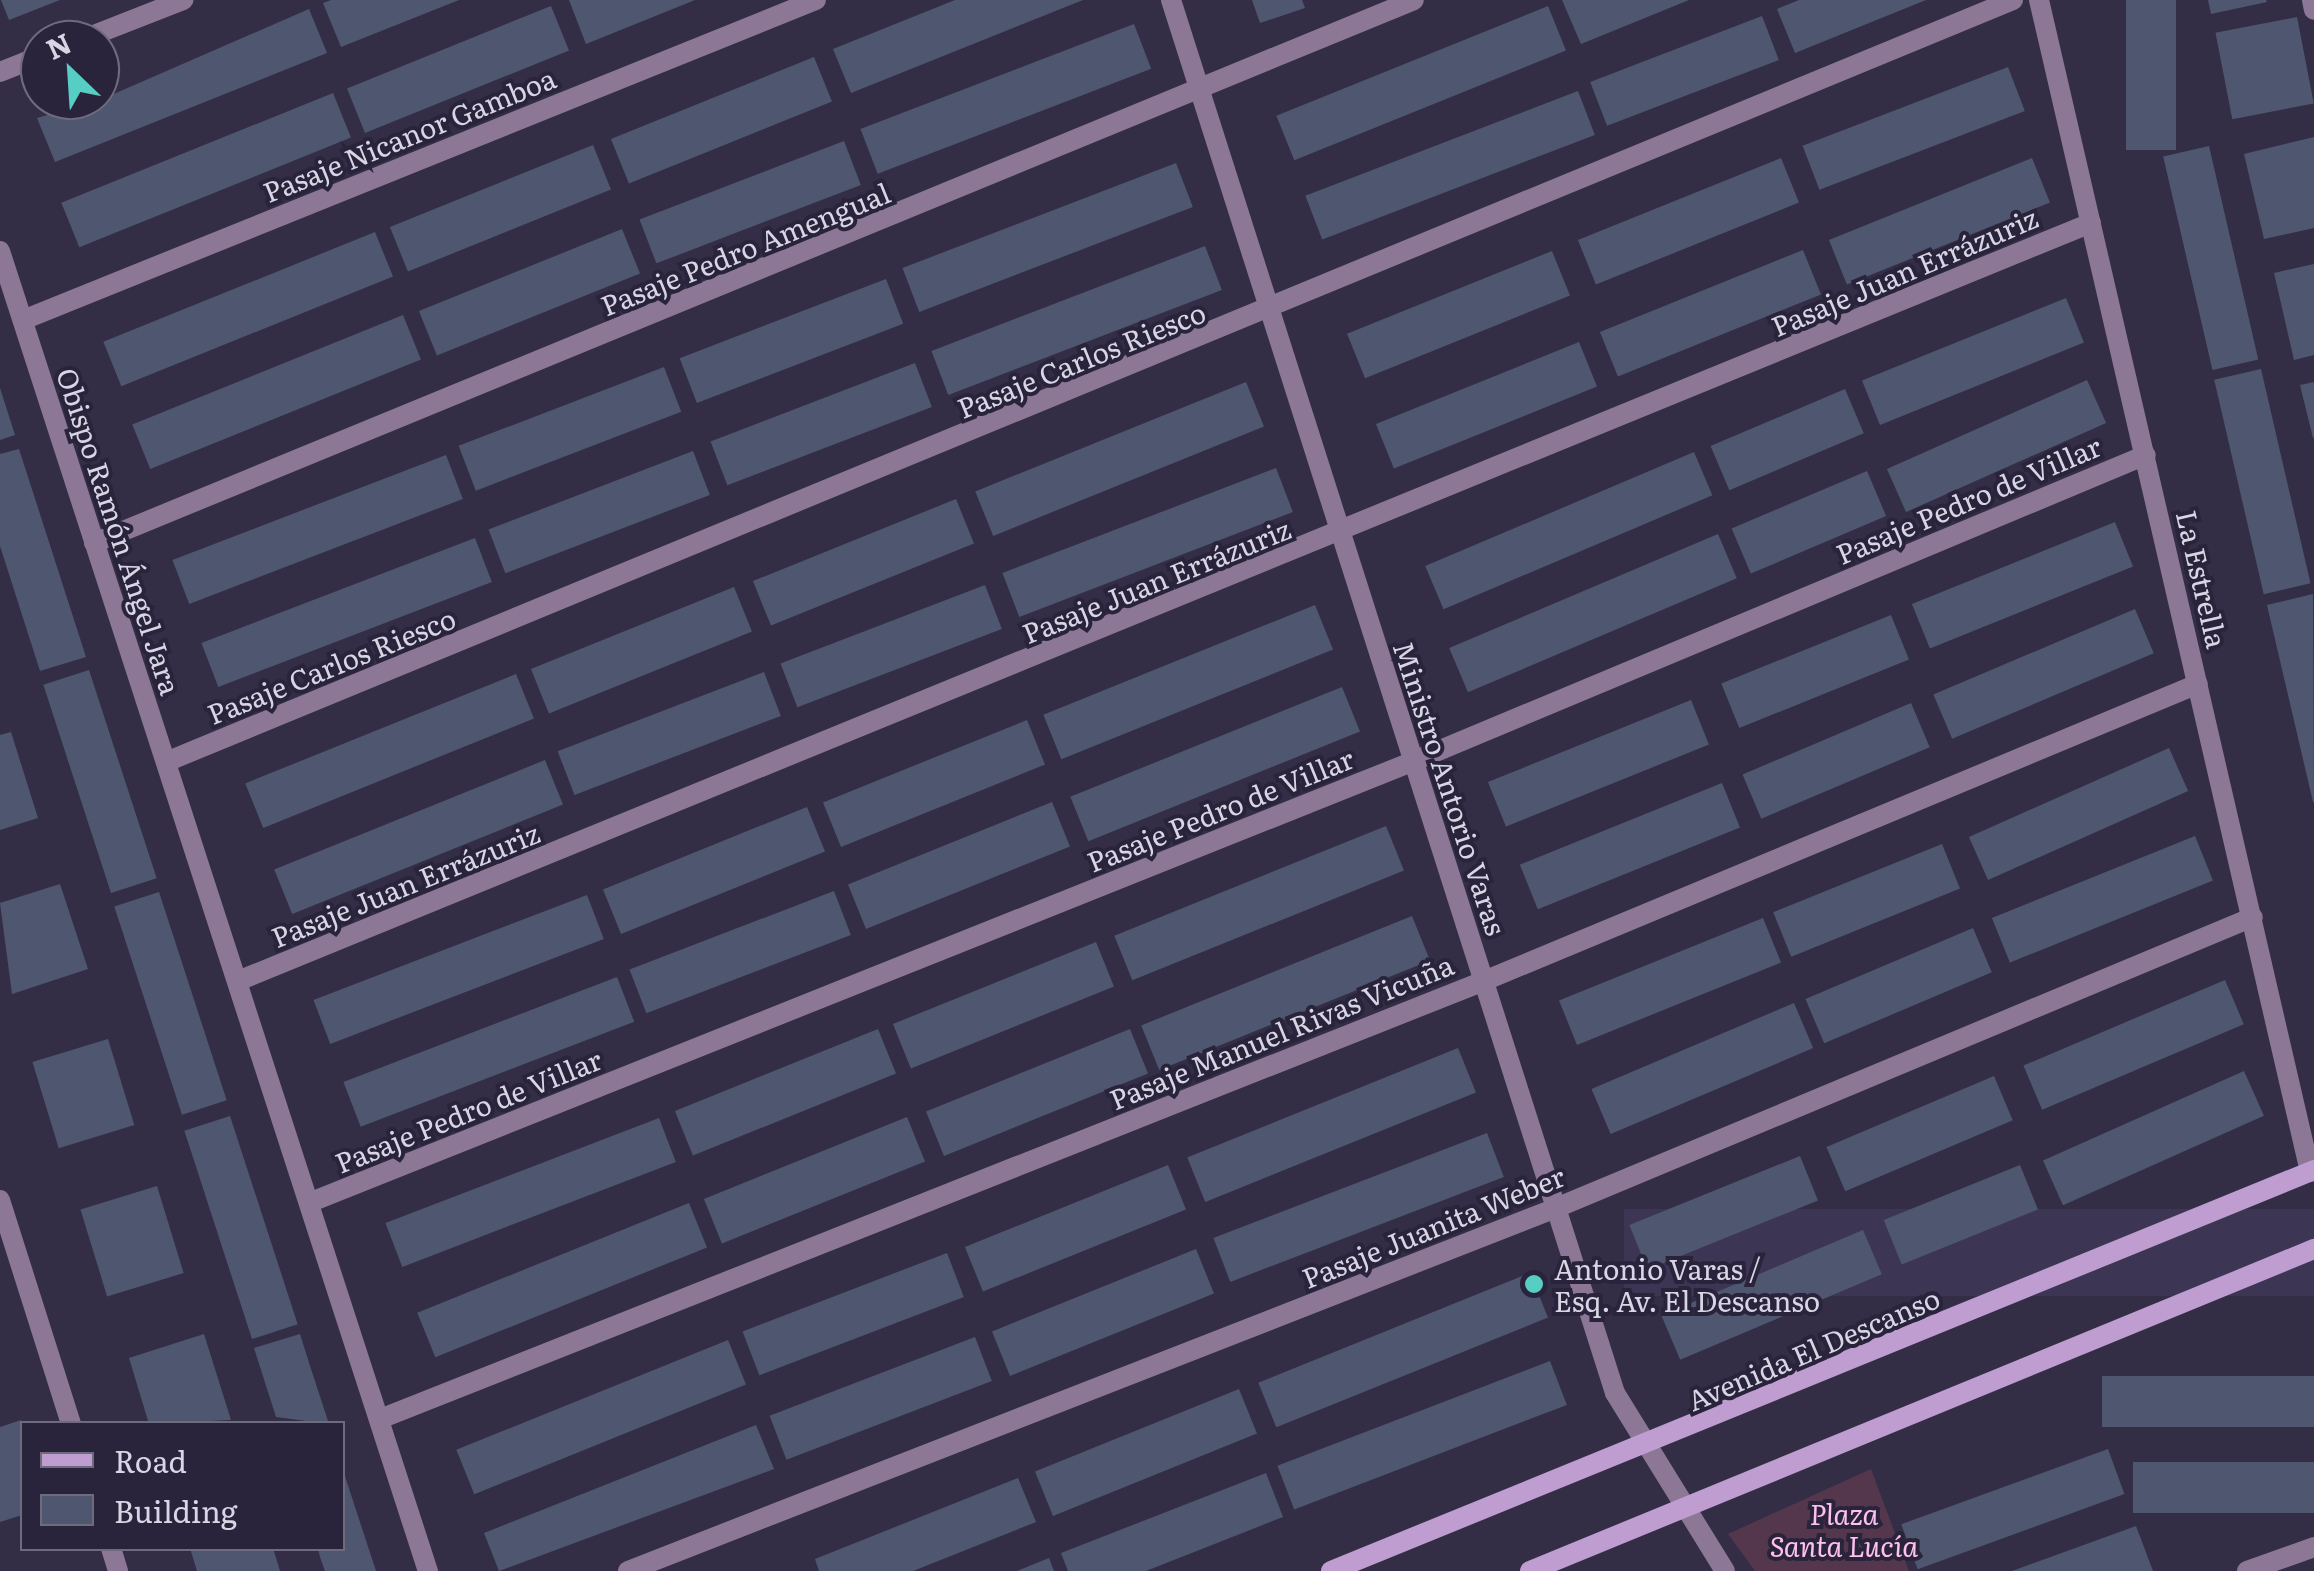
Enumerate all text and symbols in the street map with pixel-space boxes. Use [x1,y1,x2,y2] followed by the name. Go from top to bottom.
[20,20,120,120] north arrow
[39,21,78,69] text: N
[258,60,560,208] street label: Pasaje Nicanor Gamboa
[596,175,894,321] street label: Pasaje Pedro Amengual
[1766,200,2042,342] street label: Pasaje Juan Errázuriz
[952,294,1210,424] street label: Pasaje Carlos Riesco
[51,363,189,699] street label: Obispo Ramón Ángel Jara
[1830,428,2106,570] street label: Pasaje Pedro de Villar
[2171,507,2235,651] street label: La Estrella
[1017,511,1295,649] street label: Pasaje Juan Errázuriz
[202,600,460,730] street label: Pasaje Carlos Riesco
[1388,637,1514,939] street label: Ministro Antorio Varas
[1082,740,1358,878] street label: Pasaje Pedro de Villar
[266,815,544,953] street label: Pasaje Juan Errázuriz
[1104,947,1458,1115] street label: Pasaje Manuel Rivas Vicuña
[330,1041,606,1179] street label: Pasaje Pedro de Villar
[1297,1158,1569,1294] street label: Pasaje Juanita Weber
[1554,1251,1820,1317] place label: Antonio Varas / Esq. Av. El Descanso
[1523,1273,1545,1295] marker: Antonio Varas / Esq. Av. El Descanso
[1682,1280,1944,1416] street label: Avenida El Descanso
[20,1421,345,1551] legend
[114,1438,187,1482] text: Road
[114,1488,238,1532] text: Building
[1770,1496,1918,1562] park label: Plaza Santa Lucía

